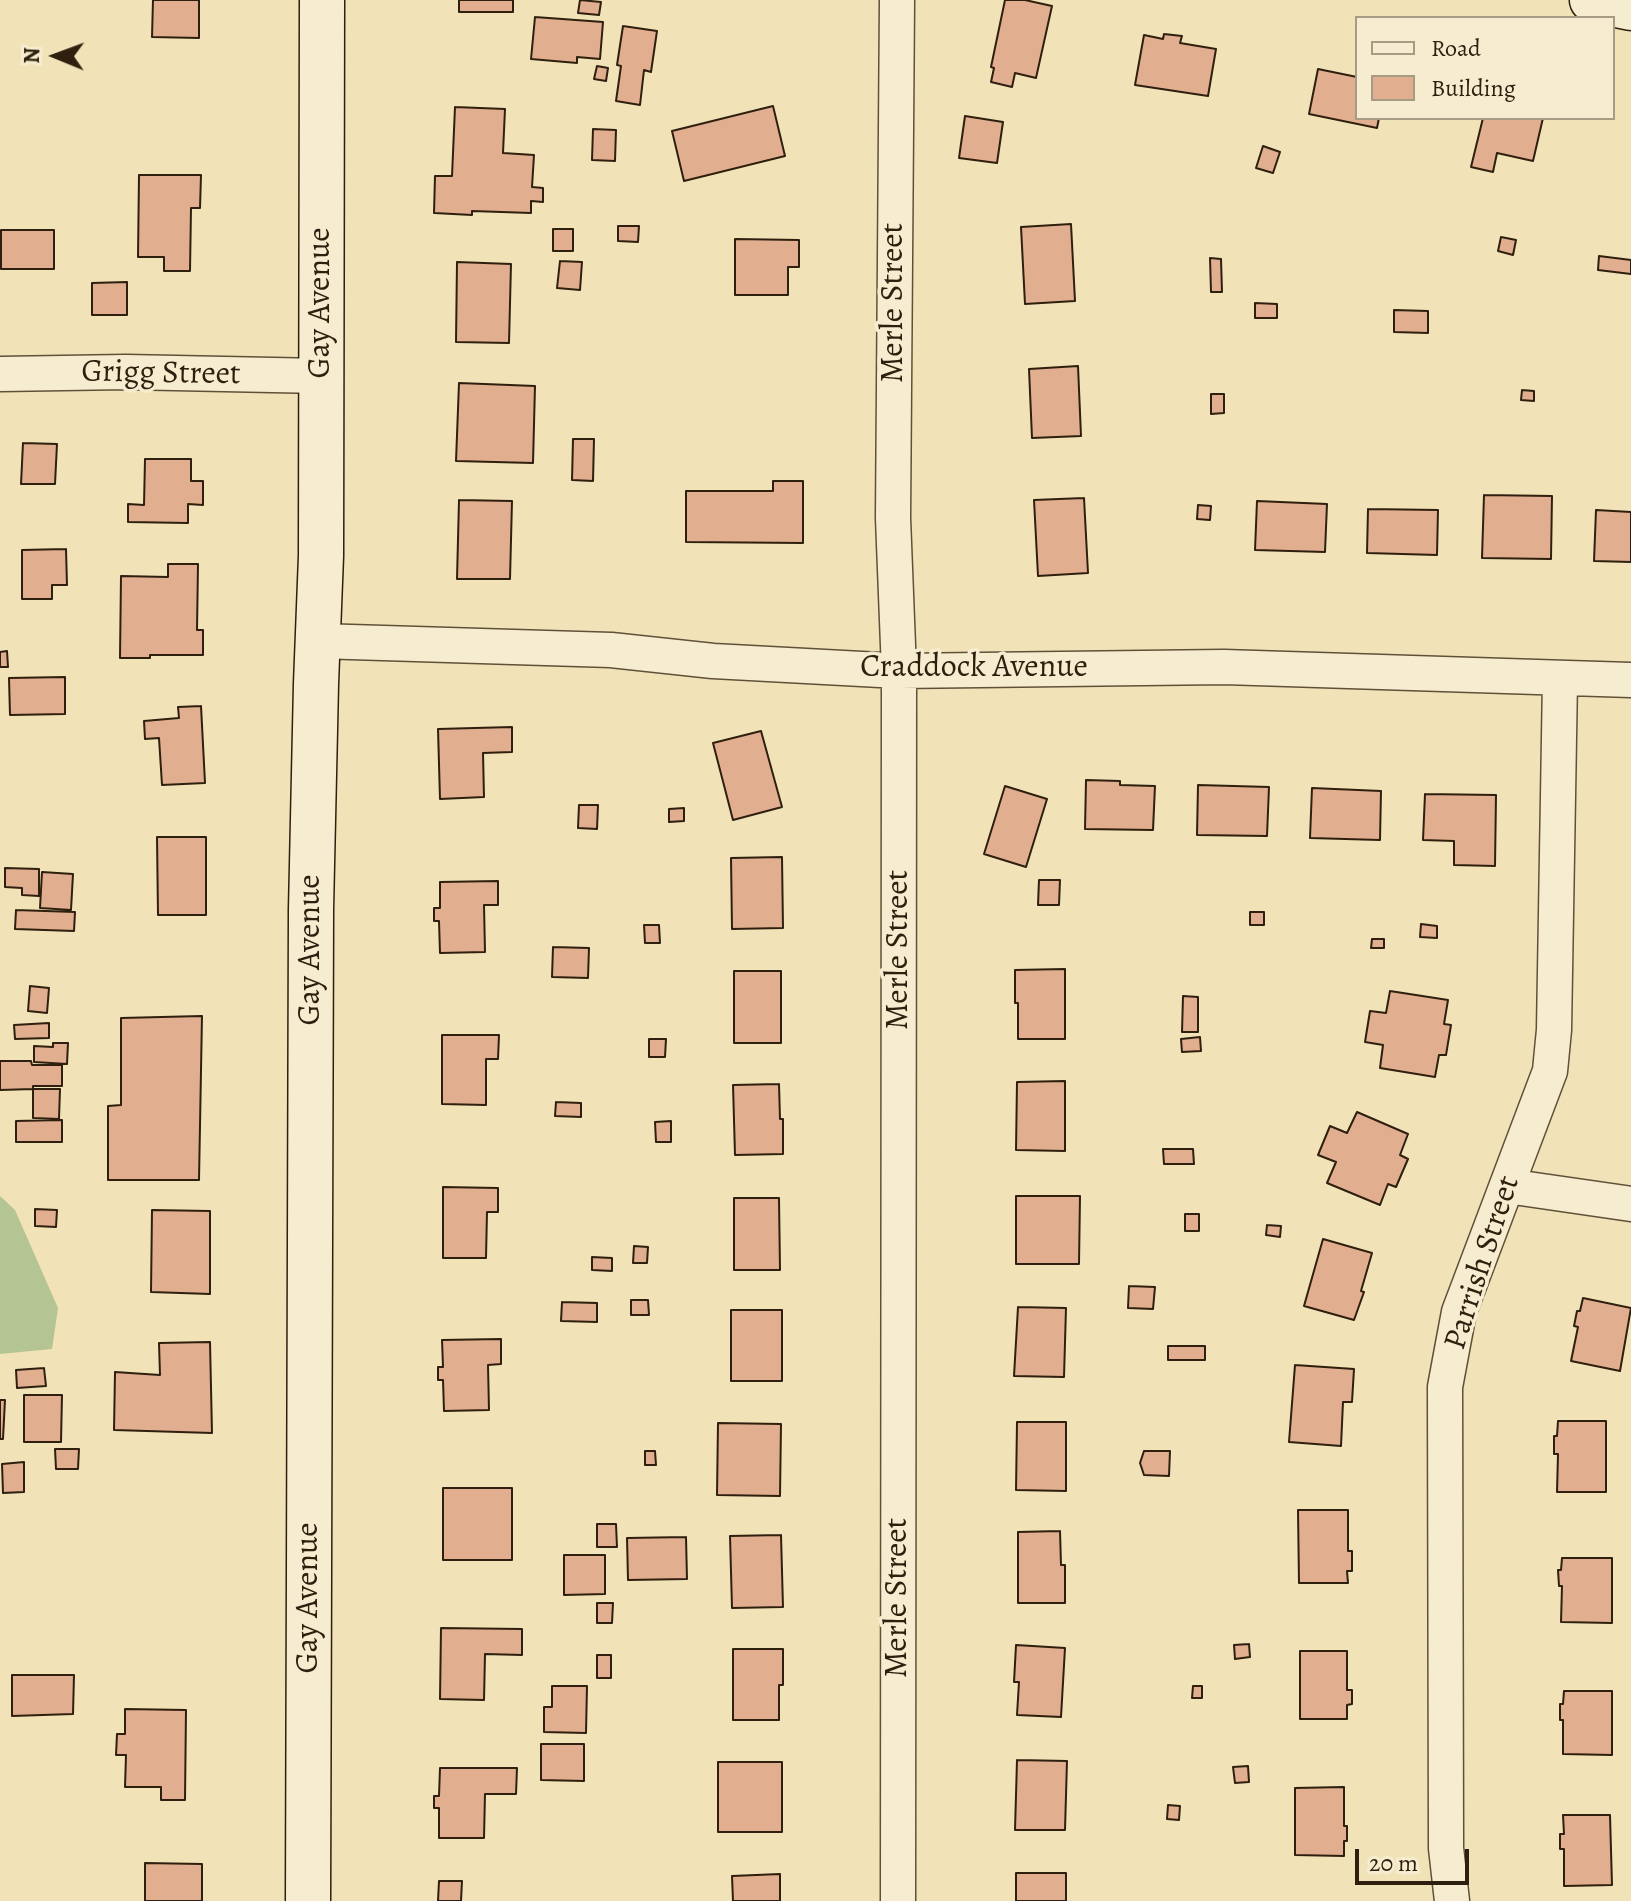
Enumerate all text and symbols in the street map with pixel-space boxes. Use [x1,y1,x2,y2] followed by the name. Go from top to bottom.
[16,16,96,96] north arrow
[1355,16,1615,120] legend
[1431,32,1481,64] text: Road
[17,47,47,64] text: N
[1431,72,1516,104] text: Building
[875,223,913,383] street label: Merle Street
[302,227,340,379] street label: Gay Avenue
[81,353,241,395] street label: Grigg Street
[860,649,1088,687] street label: Craddock Avenue
[880,870,918,1030] street label: Merle Street
[292,874,330,1026] street label: Gay Avenue
[1437,1171,1529,1355] street label: Parrish Street
[879,1518,917,1678] street label: Merle Street
[290,1522,328,1674] street label: Gay Avenue
[1359,1833,1473,1883] scale bar
[1369,1847,1418,1879] text: 20 m

